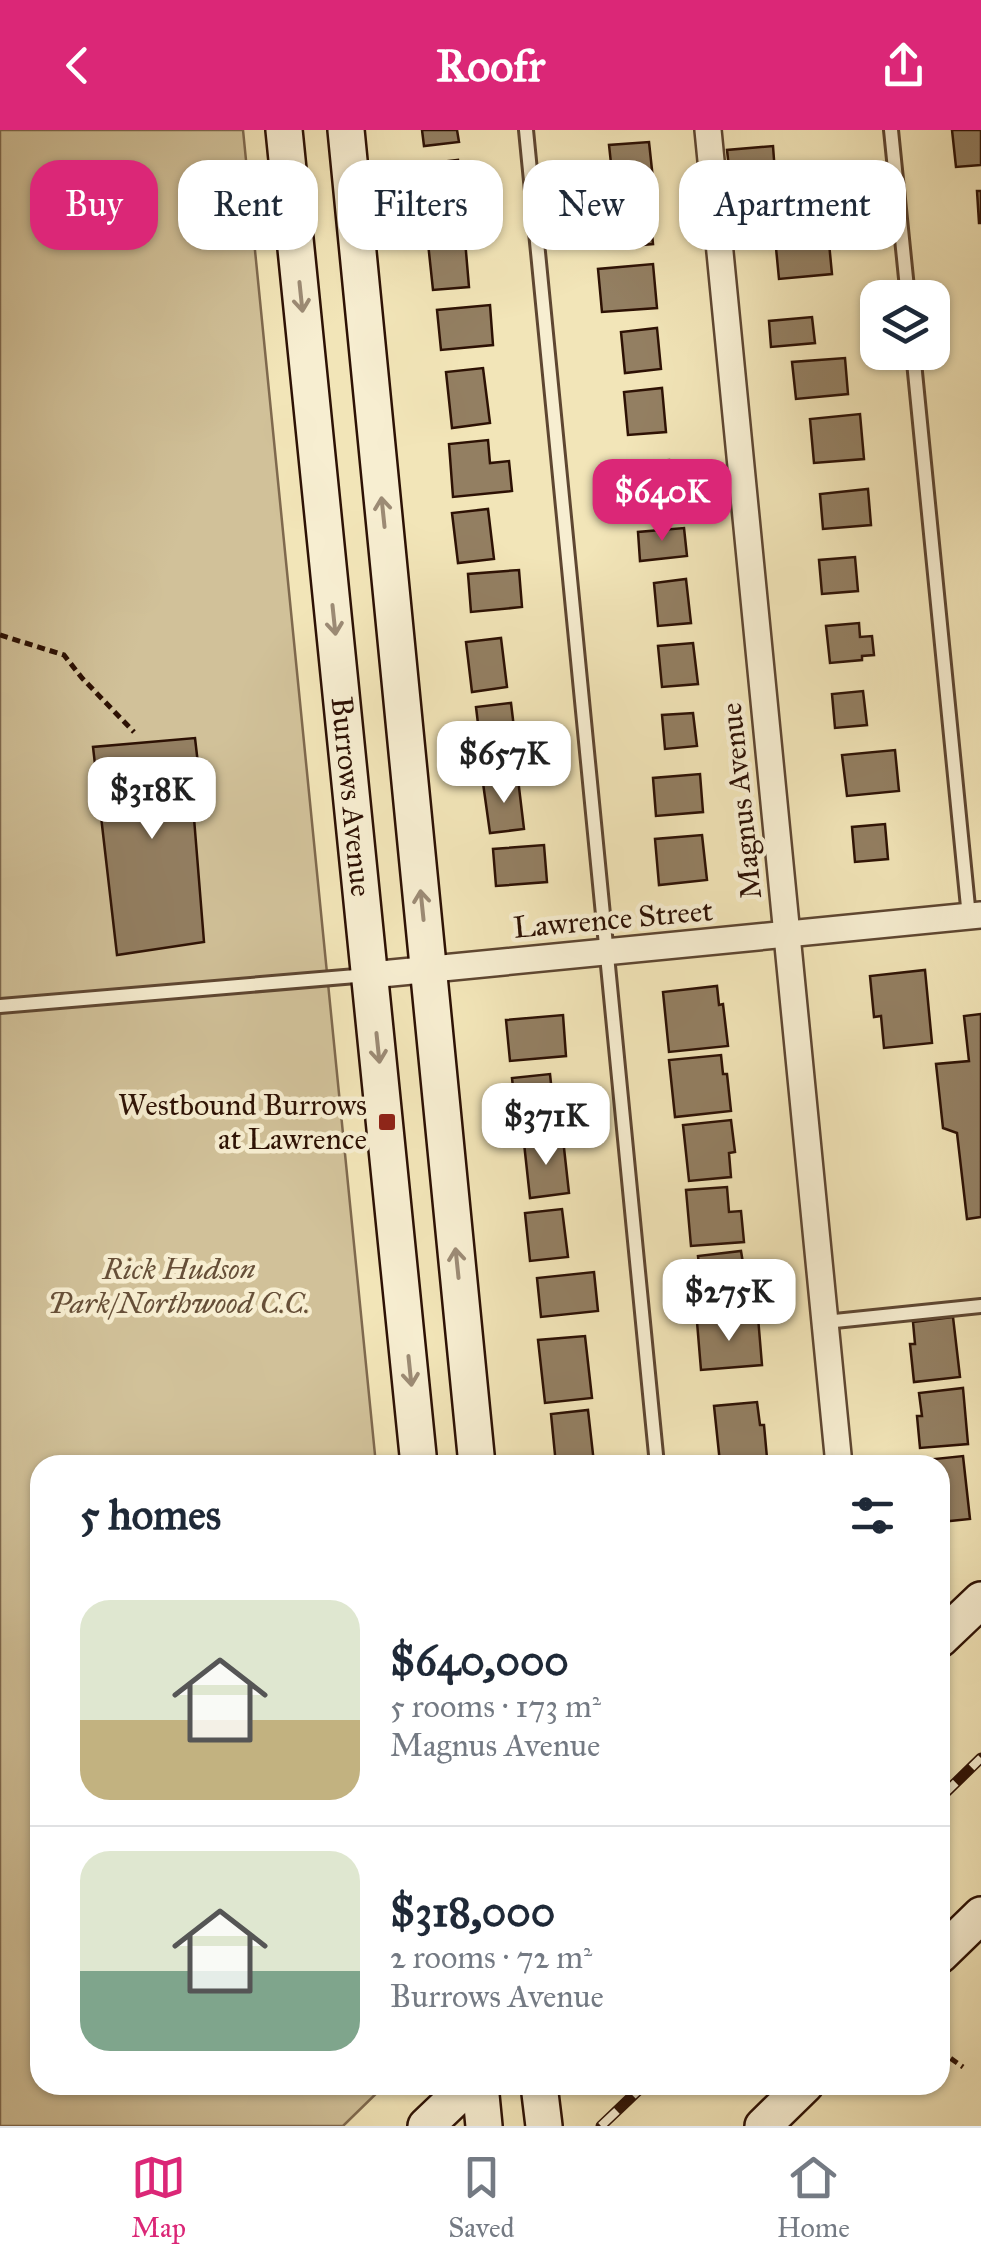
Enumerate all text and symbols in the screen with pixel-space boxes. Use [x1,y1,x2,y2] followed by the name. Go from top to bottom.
[50,38,105,93] icon: back
[436,38,545,93] text: Roofr
[876,38,931,93] icon: share
[30,160,158,250] chip: Buy
[178,160,318,250] chip: Rent
[338,160,503,250] chip: Filters
[523,160,659,250] chip: New
[679,160,906,250] chip: Apartment
[292,280,311,312] one-way arrow
[860,280,950,370] map controls
[860,280,950,370] button: layers
[592,459,732,544] pin: $640K
[615,472,709,511] text: $640K
[374,496,393,529] one-way arrow
[325,603,344,636] one-way arrow
[323,695,379,898] street label: Burrows Avenue
[713,701,769,901] street label: Magnus Avenue
[434,721,574,806] pin: $657K
[459,734,549,773] text: $657K
[82,757,222,842] pin: $318K
[110,770,194,809] text: $318K
[412,890,431,922] one-way arrow
[512,892,715,946] street label: Lawrence Street
[369,1031,388,1063] one-way arrow
[476,1083,616,1168] pin: $371K
[118,1087,367,1157] place label: Westbound Burrows at Lawrence
[504,1096,588,1135] text: $371K
[376,1111,398,1133] marker: Westbound Burrows at Lawrence
[448,1248,467,1280] one-way arrow
[48,1251,310,1321] park label: Rick Hudson Park/Northwood C.C.
[659,1259,799,1344] pin: $275K
[685,1272,773,1311] text: $275K
[400,1355,419,1387] one-way arrow
[845,1488,900,1543] icon: filters
[80,1489,221,1541] text: 5 homes
[390,1635,569,1687] text: $640,000
[160,1640,280,1760] icon: home
[390,1687,601,1726] text: 5 rooms · 173 m²
[390,1726,600,1765] text: Magnus Avenue
[390,1886,555,1938] text: $318,000
[160,1891,280,2011] icon: home
[390,1938,592,1977] text: 2 rooms · 72 m²
[390,1977,604,2016] text: Burrows Avenue
[131,2150,186,2245] tab: Map
[448,2150,515,2245] tab: Saved
[777,2150,850,2245] tab: Home

